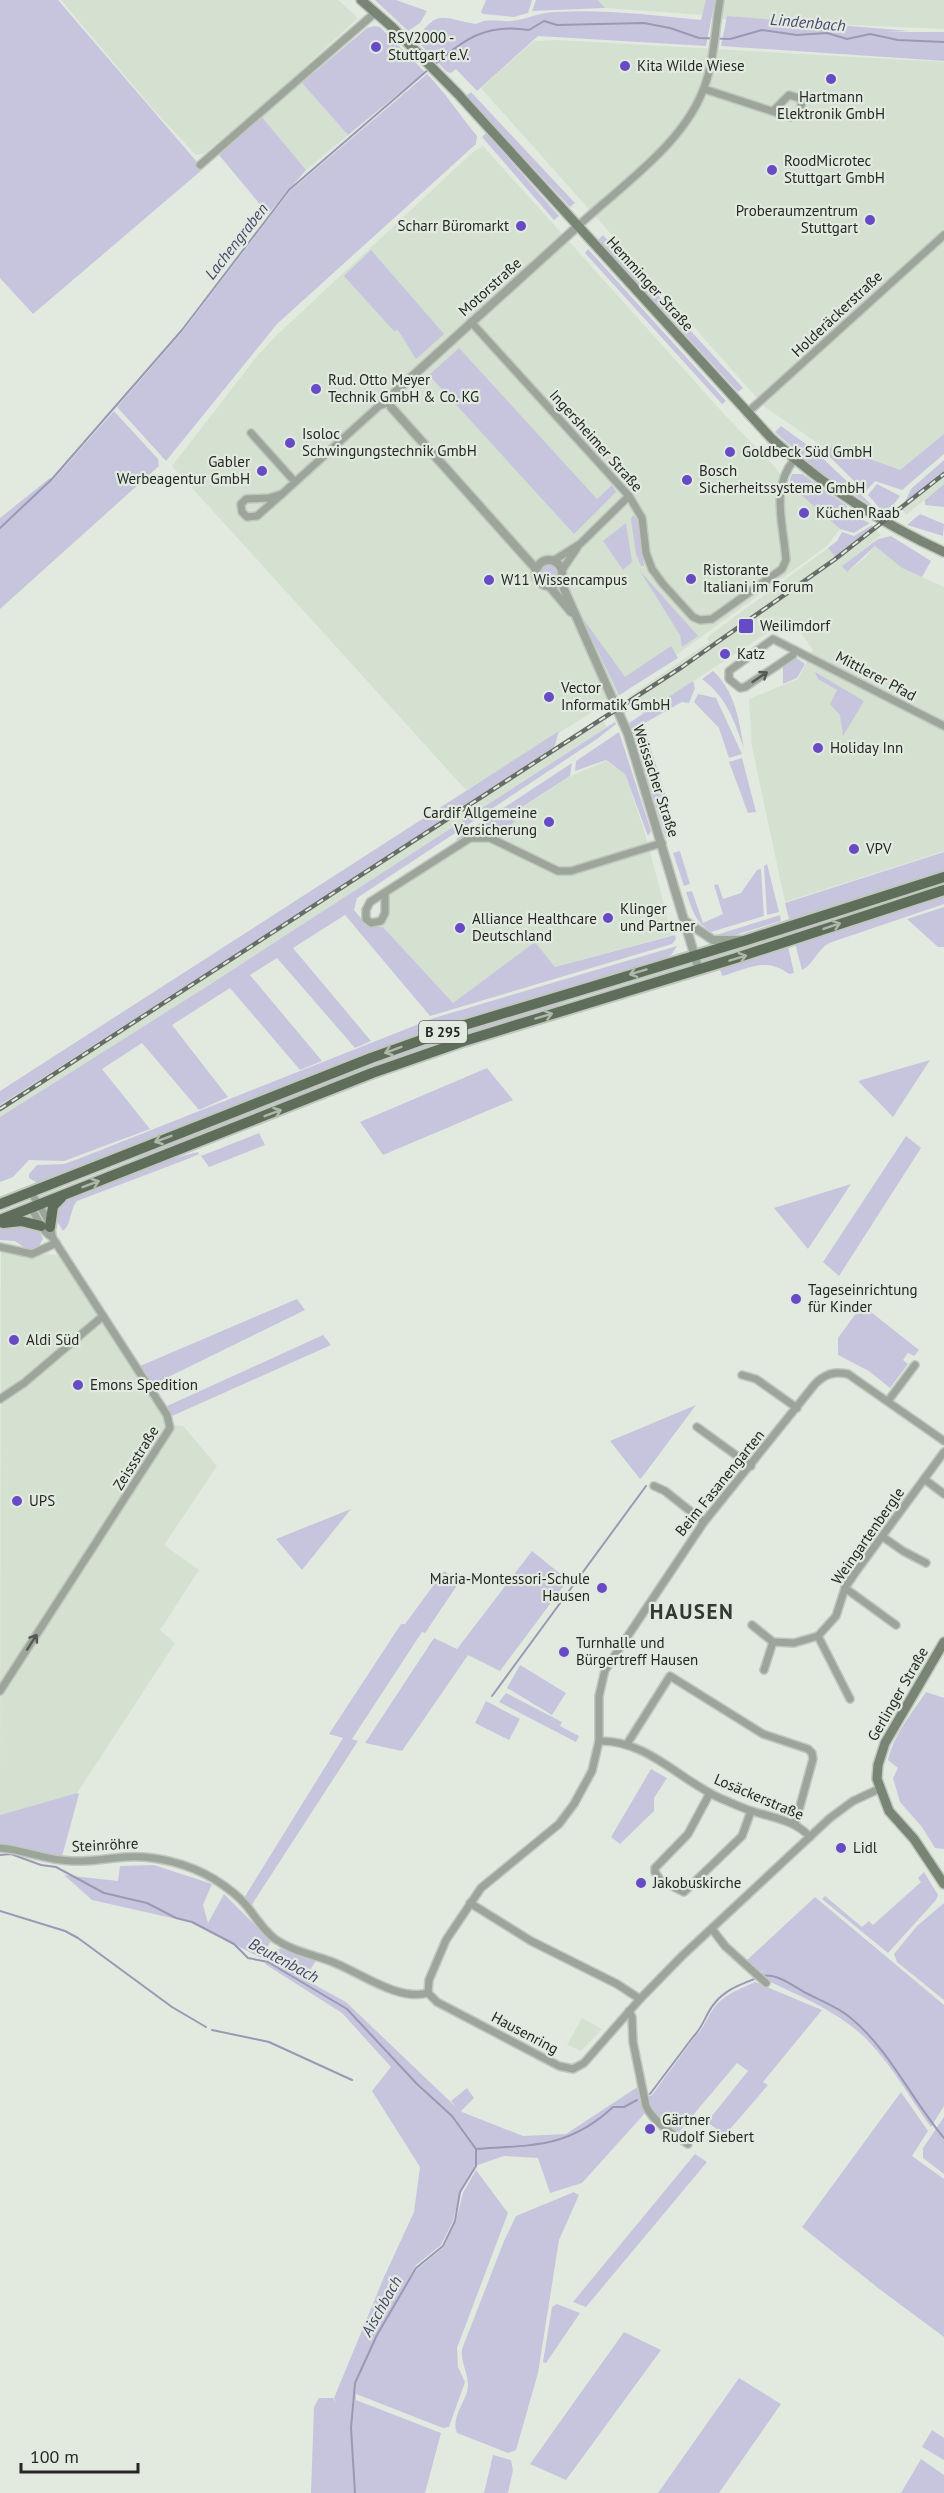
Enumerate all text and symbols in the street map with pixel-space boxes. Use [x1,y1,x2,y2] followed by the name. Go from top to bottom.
[769,9,847,35] water label: Lindenbach
[388,28,470,64] place label: RSV2000 - Stuttgart e.V.
[369,40,383,54] marker: RSV2000 - Stuttgart e.V.
[637,56,745,75] place label: Kita Wilde Wiese
[618,59,632,73] marker: Kita Wilde Wiese
[824,72,838,86] marker: Hartmann Elektronik GmbH
[777,87,885,123] place label: Hartmann Elektronik GmbH
[784,151,885,187] place label: RoodMicrotec Stuttgart GmbH
[765,163,779,177] marker: RoodMicrotec Stuttgart GmbH
[200,199,272,283] water label: Lachengraben
[736,201,858,237] place label: Proberaumzentrum Stuttgart
[863,213,877,227] marker: Proberaumzentrum Stuttgart
[397,216,509,235] place label: Scharr Büromarkt
[514,219,528,233] marker: Scharr Büromarkt
[603,232,698,335] street label: Hemminger Straße
[454,253,525,320] street label: Motorstraße
[787,267,886,361] street label: Holderäckerstraße
[328,370,479,406] place label: Rud. Otto Meyer Technik GmbH & Co. KG
[309,382,323,396] marker: Rud. Otto Meyer Technik GmbH & Co. KG
[546,386,647,496] street label: Ingersheimer Straße
[302,424,477,460] place label: Isoloc Schwingungstechnik GmbH
[283,436,297,450] marker: Isoloc Schwingungstechnik GmbH
[742,442,872,461] place label: Goldbeck Süd GmbH
[723,445,737,459] marker: Goldbeck Süd GmbH
[117,452,250,488] place label: Gabler Werbeagentur GmbH
[699,461,865,497] place label: Bosch Sicherheitssysteme GmbH
[255,464,269,478] marker: Gabler Werbeagentur GmbH
[680,473,694,487] marker: Bosch Sicherheitssysteme GmbH
[816,503,900,522] place label: Küchen Raab
[797,506,811,520] marker: Küchen Raab
[703,560,813,596] place label: Ristorante Italiani im Forum
[501,570,627,589] place label: W11 Wissencampus
[684,572,698,586] marker: Ristorante Italiani im Forum
[482,573,496,587] marker: W11 Wissencampus
[760,616,831,635] place label: Weilimdorf
[737,617,755,635] marker: Weilimdorf
[737,644,765,663] place label: Katz
[833,646,920,705] street label: Mittlerer Pfad
[718,647,732,661] marker: Katz
[751,671,768,684] one-way arrow
[560,678,670,714] place label: Vector Informatik GmbH
[542,690,556,704] marker: Vector Informatik GmbH
[629,722,684,840] street label: Weissacher Straße
[830,738,903,757] place label: Holiday Inn
[811,741,825,755] marker: Holiday Inn
[423,803,537,839] place label: Cardif Allgemeine Versicherung
[542,815,556,829] marker: Cardif Allgemeine Versicherung
[865,839,892,858] place label: VPV
[847,842,861,856] marker: VPV
[620,899,695,935] place label: Klinger und Partner
[472,909,597,945] place label: Alliance Healthcare Deutschland
[601,911,615,925] marker: Klinger und Partner
[822,920,841,931] one-way arrow
[453,921,467,935] marker: Alliance Healthcare Deutschland
[728,952,747,963] one-way arrow
[629,967,648,978] one-way arrow
[534,1010,553,1021] one-way arrow
[419,1021,467,1043] road number: B 295
[384,1046,402,1057] one-way arrow
[263,1106,282,1117] one-way arrow
[155,1135,173,1146] one-way arrow
[82,1178,100,1189] one-way arrow
[808,1280,918,1316] place label: Tageseinrichtung für Kinder
[789,1292,803,1306] marker: Tageseinrichtung für Kinder
[26,1330,79,1349] place label: Aldi Süd
[7,1333,21,1347] marker: Aldi Süd
[90,1375,198,1394] place label: Emons Spedition
[71,1378,85,1392] marker: Emons Spedition
[108,1422,163,1493] street label: Zeissstraße
[671,1426,768,1540] street label: Beim Fasanengarten
[827,1483,908,1588] street label: Weingartenbergle
[29,1491,55,1510] place label: UPS
[10,1494,24,1508] marker: UPS
[430,1569,590,1605] place label: Maria-Montessori-Schule Hausen
[595,1581,609,1595] marker: Maria-Montessori-Schule Hausen
[650,1598,734,1625] district label: HAUSEN
[576,1633,698,1669] place label: Turnhalle und Bürgertreff Hausen
[26,1634,38,1651] one-way arrow
[863,1643,932,1744] street label: Gerlinger Straße
[557,1645,571,1659] marker: Turnhalle und Bürgertreff Hausen
[711,1769,807,1824] street label: Losäckerstraße
[71,1833,139,1856] street label: Steinröhre
[853,1838,878,1857] place label: Lidl
[834,1841,848,1855] marker: Lidl
[652,1873,741,1892] place label: Jakobuskirche
[634,1876,648,1890] marker: Jakobuskirche
[246,1933,322,1987] water label: Beutenbach
[488,2007,562,2058] street label: Hausenring
[662,2110,754,2146] place label: Gärtner Rudolf Siebert
[643,2122,657,2136] marker: Gärtner Rudolf Siebert
[356,2272,406,2341] water label: Aischbach
[21,2436,138,2474] scale bar
[30,2445,79,2468] text: 100 m

